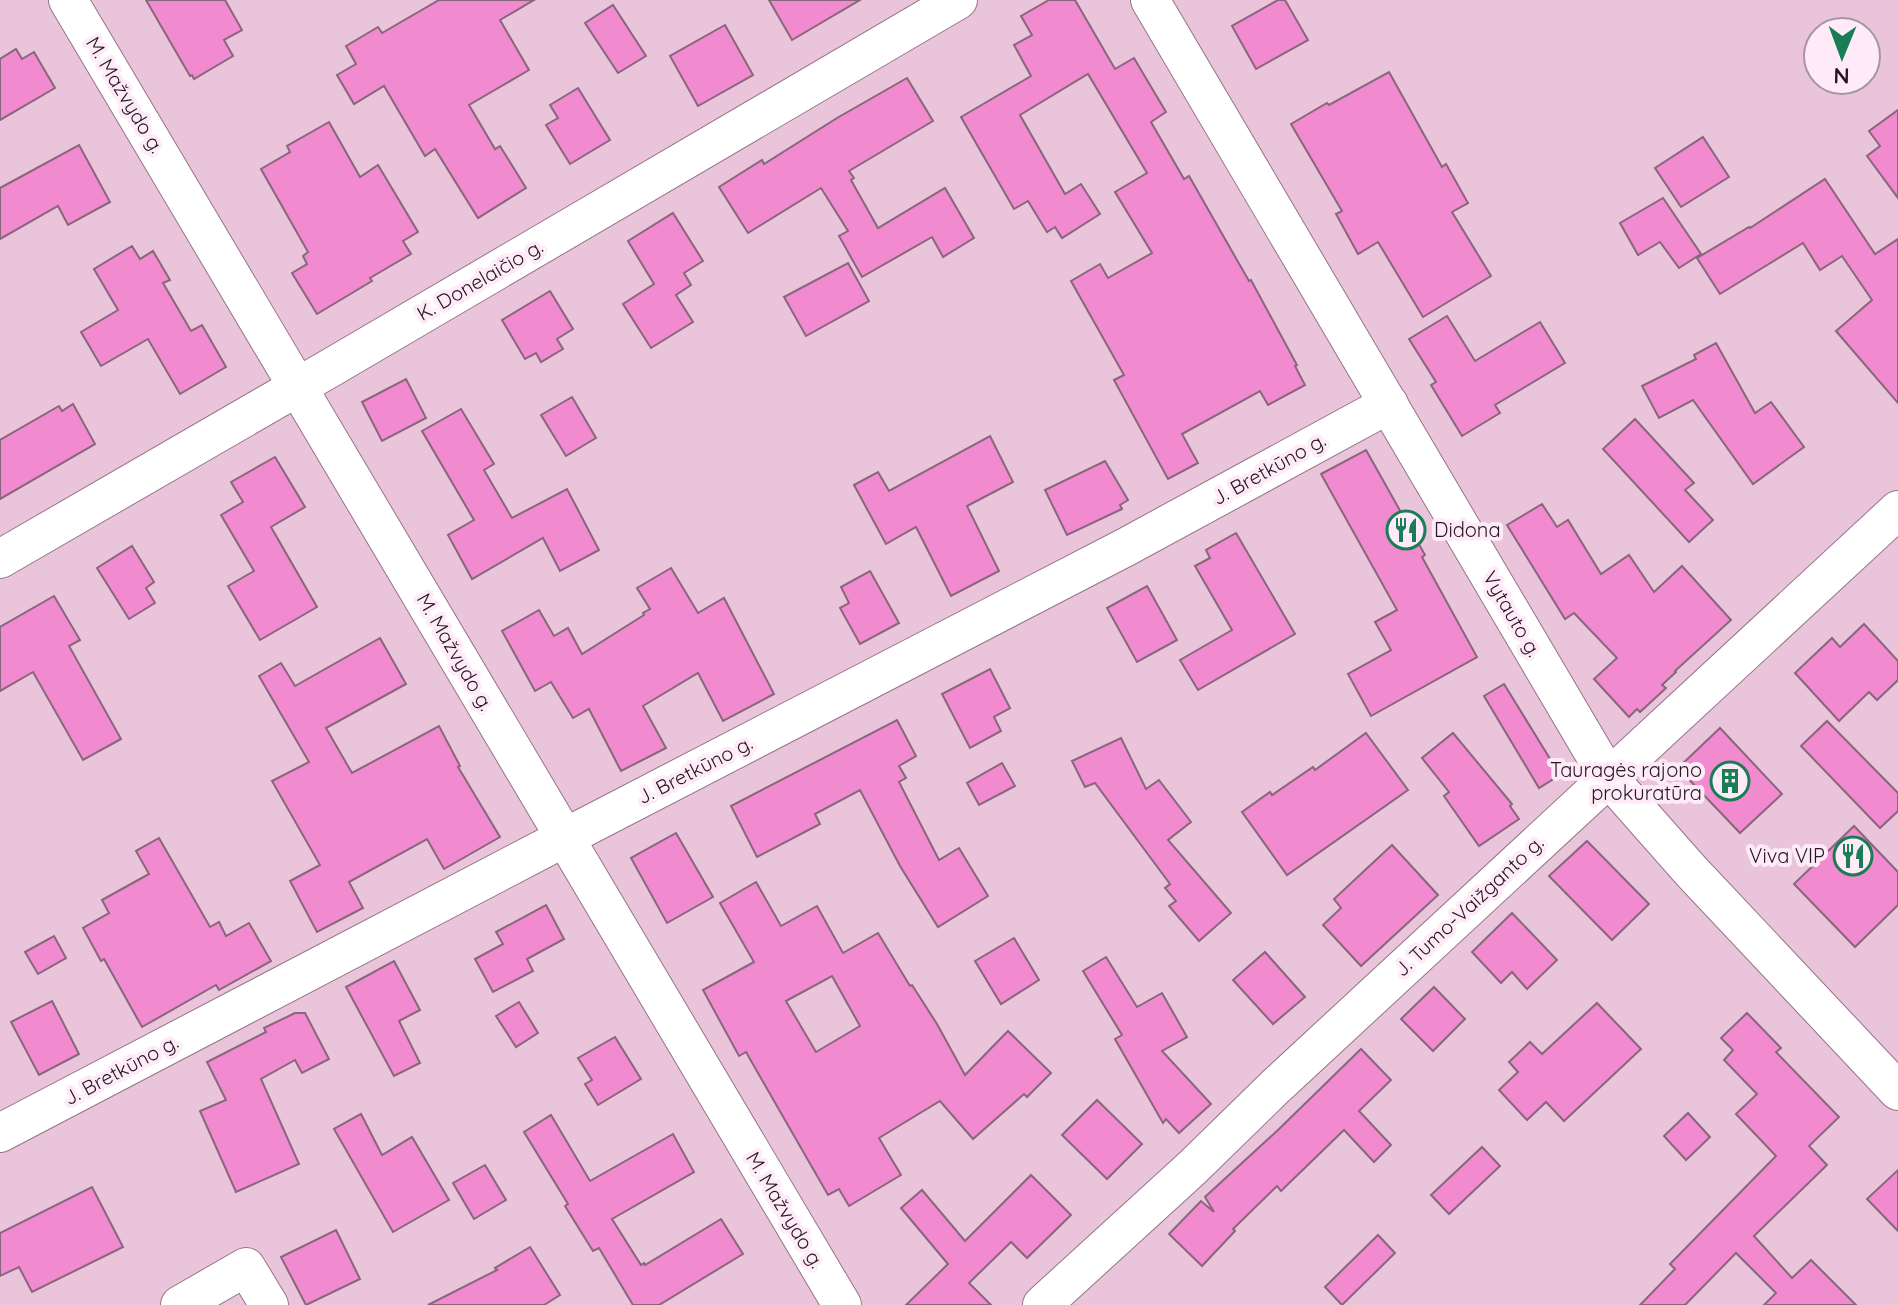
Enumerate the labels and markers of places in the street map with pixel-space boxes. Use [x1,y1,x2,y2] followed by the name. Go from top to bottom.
[1385,509,1427,551] restaurant icon: Didona
[1434,517,1501,542] place label: Didona
[1550,757,1702,805] place label: Tauragės rajono prokuratūra
[1709,760,1751,802] building icon: Tauragės rajono prokuratūra
[1832,835,1874,877] restaurant icon: Viva VIP
[1749,843,1825,868] place label: Viva VIP

